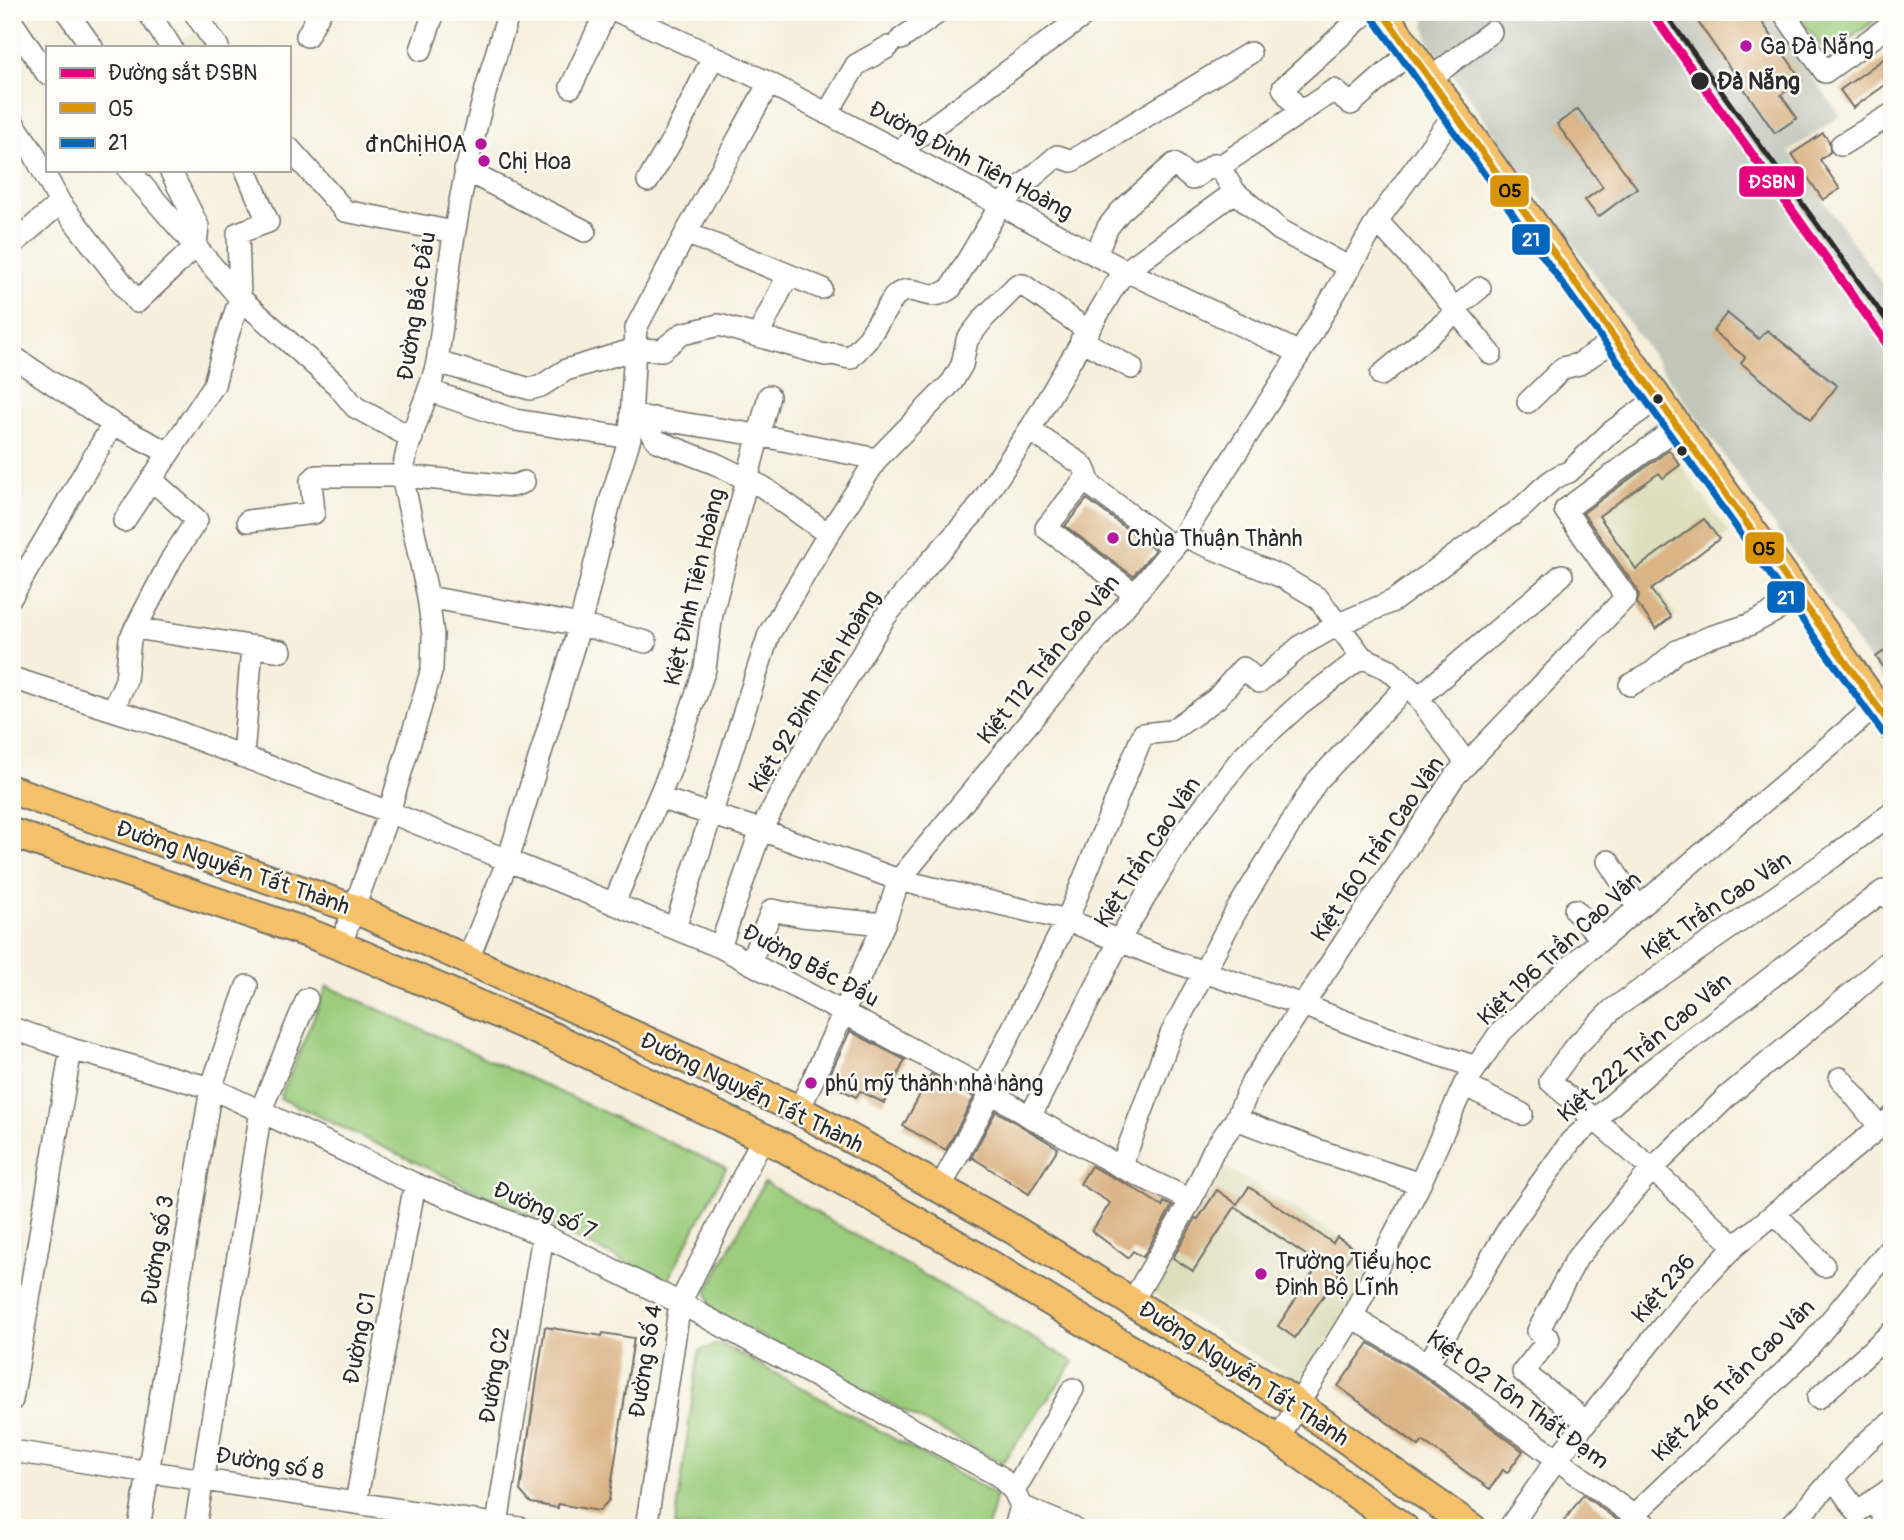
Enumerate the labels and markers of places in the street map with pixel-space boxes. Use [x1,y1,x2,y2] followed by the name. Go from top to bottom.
[1760,32,1874,61] place label: Ga Đà Nẵng
[1738,38,1754,54] marker: Ga Đà Nẵng
[1717,67,1800,96] place label: Đà Nẵng
[1689,70,1711,92] marker: Đà Nẵng
[366,130,467,159] place label: đnChịHOA
[473,136,489,152] marker: đnChịHOA
[498,147,571,176] place label: Chị Hoa
[476,153,492,169] marker: Chị Hoa
[1651,392,1665,406] unlabelled marker
[1675,444,1689,458] unlabelled marker
[1127,524,1302,553] place label: Chùa Thuận Thành
[1105,530,1121,546] marker: Chùa Thuận Thành
[825,1069,1043,1098] place label: phú mỹ thành nhà hàng
[803,1075,819,1091] marker: phú mỹ thành nhà hàng
[1275,1247,1432,1302] place label: Trường Tiểu học Đinh Bộ Lĩnh
[1253,1266,1269,1282] marker: Trường Tiểu học Đinh Bộ Lĩnh

